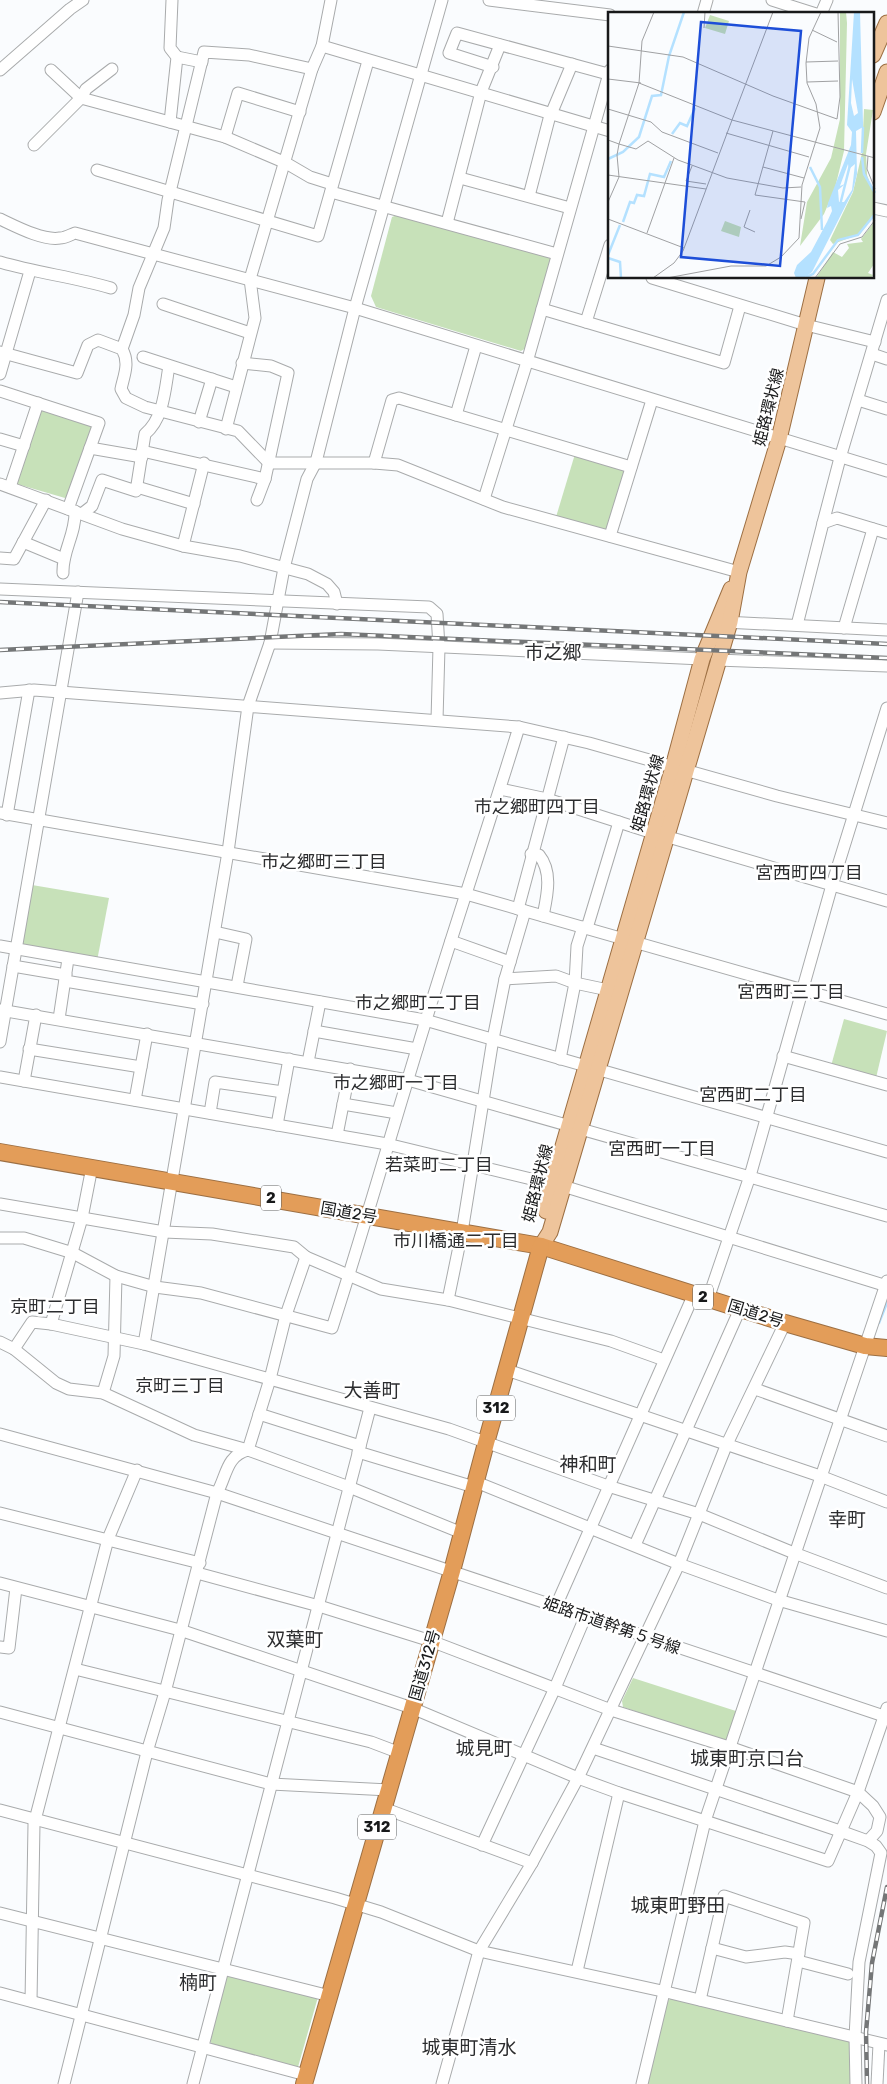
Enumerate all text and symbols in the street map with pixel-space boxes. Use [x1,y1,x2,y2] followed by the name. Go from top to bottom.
[608,12,874,279] inset map
[750,366,787,448] street label: 姫路環状線
[524,641,582,664] district label: 市之郷
[627,752,668,834] street label: 姫路環状線
[474,796,600,818] district label: 市之郷町四丁目
[261,851,387,873] district label: 市之郷町三丁目
[755,862,863,884] district label: 宮西町四丁目
[737,981,845,1003] district label: 宮西町三丁目
[355,992,481,1014] district label: 市之郷町二丁目
[333,1072,459,1094] district label: 市之郷町一丁目
[699,1084,807,1106] district label: 宮西町二丁目
[608,1138,716,1160] district label: 宮西町一丁目
[519,1142,556,1224] street label: 姫路環状線
[385,1154,493,1176] district label: 若菜町二丁目
[261,1186,281,1210] road number: 2
[319,1198,379,1227] street label: 国道2号
[393,1230,519,1252] district label: 市川橋通二丁目
[693,1284,713,1310] road number: 2
[10,1296,100,1318] district label: 京町二丁目
[726,1296,786,1331] street label: 国道2号
[135,1375,225,1397] district label: 京町三丁目
[343,1379,401,1402] district label: 大善町
[477,1396,515,1420] road number: 312
[559,1453,617,1476] district label: 神和町
[828,1508,866,1531] district label: 幸町
[541,1593,683,1658] street label: 姫路市道幹第５号線
[405,1627,444,1703] street label: 国道312号
[266,1628,324,1651] district label: 双葉町
[455,1737,513,1760] district label: 城見町
[690,1747,804,1770] district label: 城東町京口台
[358,1814,396,1840] road number: 312
[630,1894,726,1917] district label: 城東町野田
[179,1971,217,1994] district label: 楠町
[421,2036,517,2059] district label: 城東町清水

